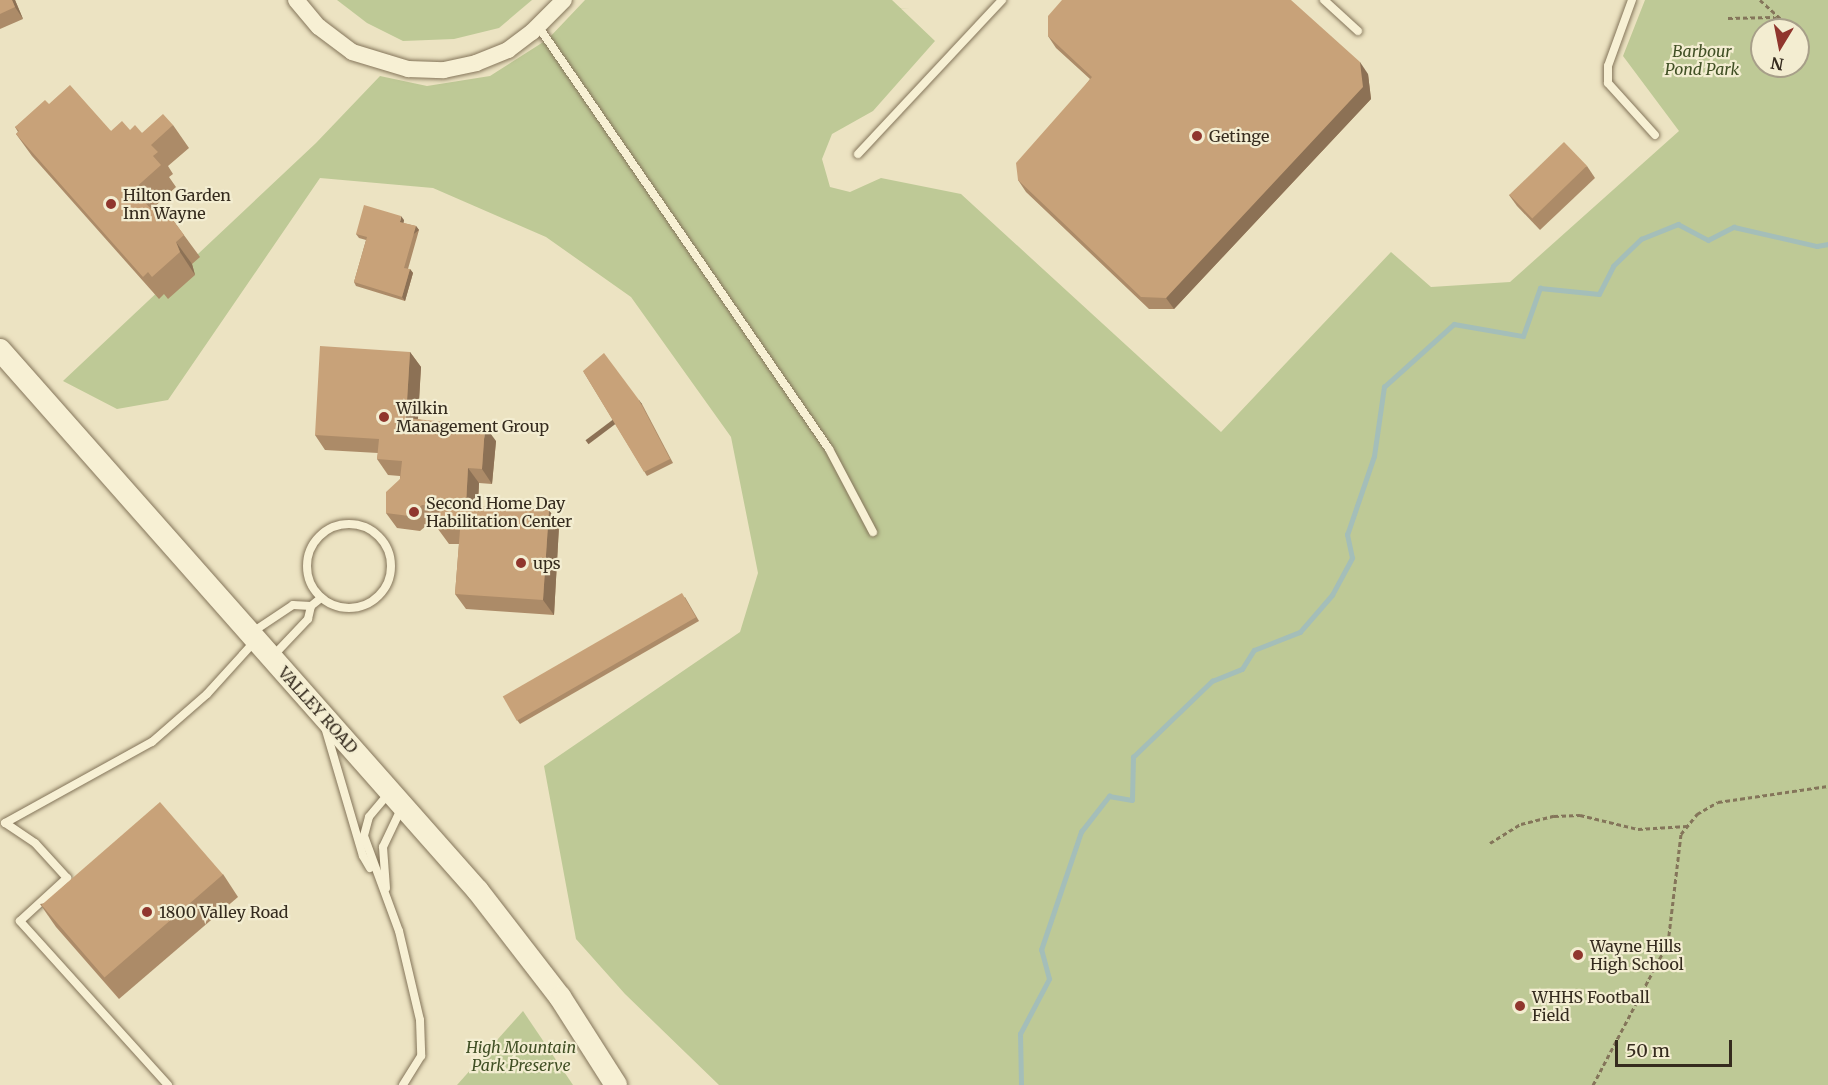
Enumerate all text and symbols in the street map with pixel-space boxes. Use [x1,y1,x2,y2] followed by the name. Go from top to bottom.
[1750,18,1810,78] north arrow
[1665,41,1739,79] park label: Barbour Pond Park
[1769,53,1785,75] text: N
[1209,126,1269,146] place label: Getinge
[1190,129,1204,143] marker: Getinge
[123,185,231,223] place label: Hilton Garden Inn Wayne
[104,197,118,211] marker: Hilton Garden Inn Wayne
[396,398,549,436] place label: Wilkin Management Group
[377,410,391,424] marker: Wilkin Management Group
[426,493,572,531] place label: Second Home Day Habilitation Center
[407,505,421,519] marker: Second Home Day Habilitation Center
[533,553,561,573] place label: ups
[514,556,528,570] marker: ups
[274,663,362,757] street label: VALLEY ROAD
[159,902,289,922] place label: 1800 Valley Road
[140,905,154,919] marker: 1800 Valley Road
[1590,936,1684,974] place label: Wayne Hills High School
[1571,948,1585,962] marker: Wayne Hills High School
[1532,987,1650,1025] place label: WHHS Football Field
[1513,999,1527,1013] marker: WHHS Football Field
[1618,1028,1735,1066] scale bar
[466,1037,576,1075] park label: High Mountain Park Preserve
[1626,1039,1670,1062] text: 50 m

